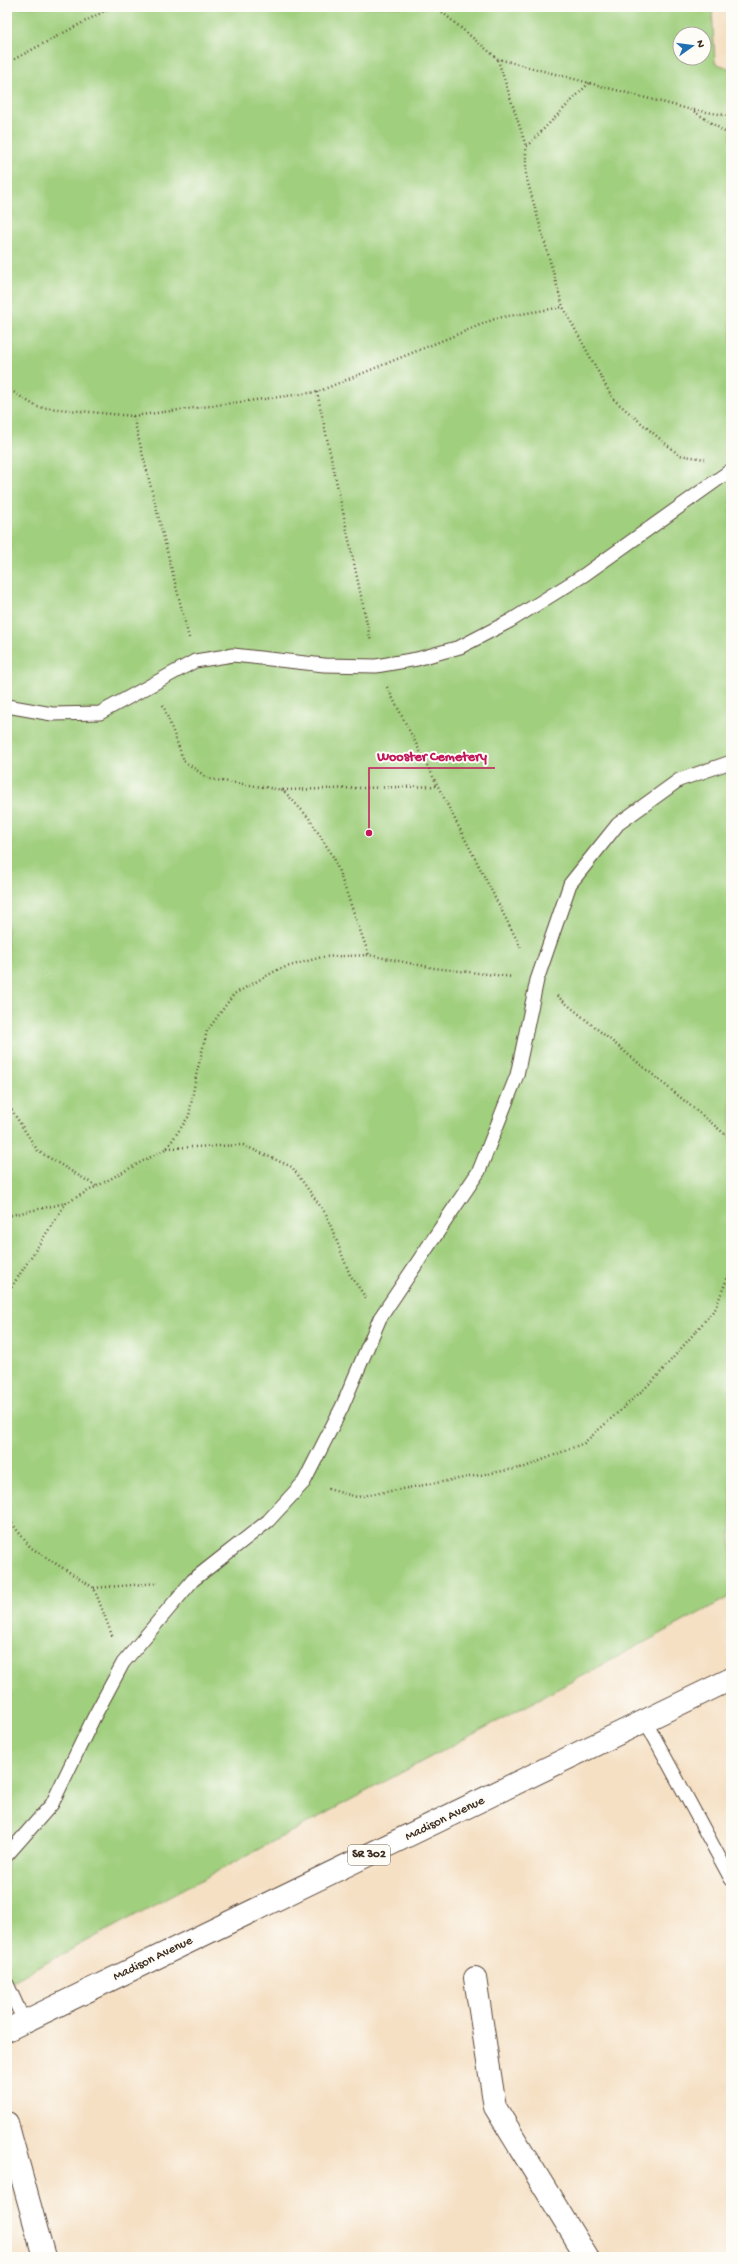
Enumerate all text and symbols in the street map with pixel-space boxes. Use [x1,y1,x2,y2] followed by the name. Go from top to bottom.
[672,26,712,66] north arrow
[693,39,706,49] text: N
[369,742,495,768] callout: Wooster Cemetery
[376,749,487,766] text: Wooster Cemetery
[403,1793,487,1845] street label: Madison Avenue
[348,1845,390,1865] road number: SR 302
[111,1933,195,1985] street label: Madison Avenue

